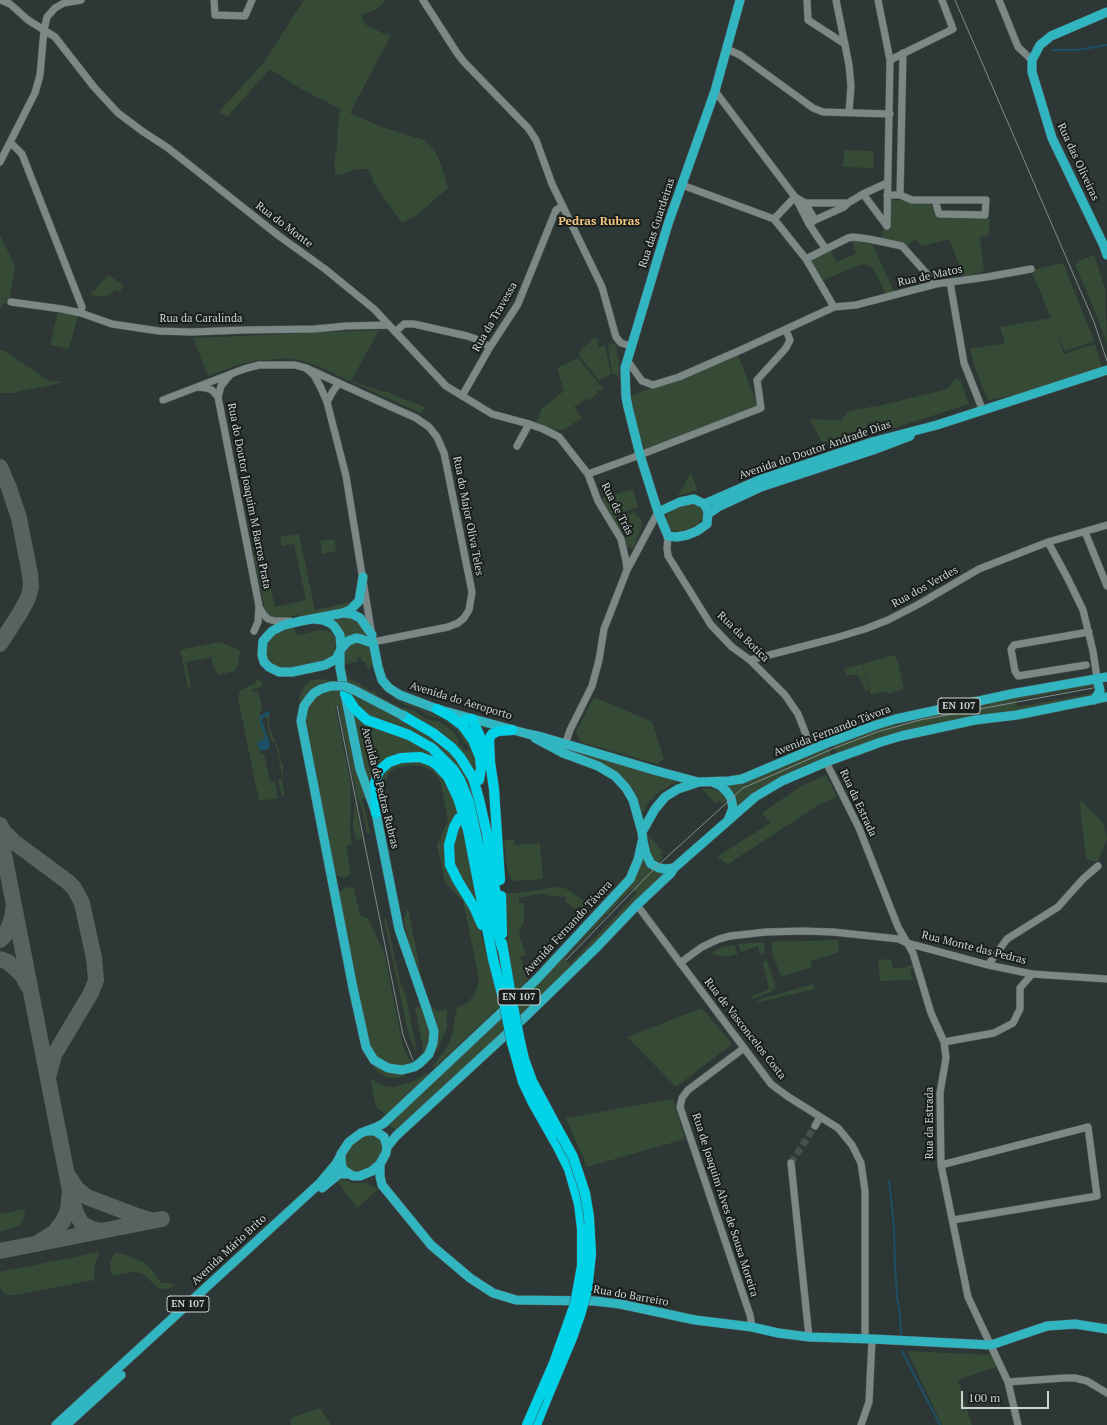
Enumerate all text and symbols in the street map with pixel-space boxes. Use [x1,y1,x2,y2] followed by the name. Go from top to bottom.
[1054,121,1102,203] street label: Rua das Oliveiras
[636,176,678,270] street label: Rua das Guardeiras
[253,199,315,251] street label: Rua do Monte
[558,215,640,229] district label: Pedras Rubras
[896,263,964,289] street label: Rua de Matos
[470,280,520,354] street label: Rua da Travessa
[159,312,243,326] street label: Rua da Caralinda
[224,402,274,590] street label: Rua do Doutor Joaquim M Barros Prata
[737,418,893,482] street label: Avenida do Doutor Andrade Dias
[450,455,486,577] street label: Rua do Major Oliva Teles
[598,481,636,537] street label: Rua de Trás
[890,563,960,611] street label: Rua dos Verdes
[714,609,772,665] street label: Rua da Botica
[408,679,514,723] street label: Avenida do Aeroporto
[938,698,980,714] road number: EN 107
[772,703,892,759] street label: Avenida Fernando Távora
[358,726,402,850] street label: Avenida de Pedras Rubras
[837,767,879,839] street label: Rua da Estrada
[521,878,615,978] street label: Avenida Fernando Távora
[920,929,1028,967] street label: Rua Monte das Pedras
[701,976,789,1082] street label: Rua de Vasconcelos Costa
[498,989,540,1005] road number: EN 107
[923,1087,937,1159] street label: Rua da Estrada
[689,1112,761,1298] street label: Rua de Joaquim Alves de Sousa Moreira
[189,1212,269,1288] street label: Avenida Mário Brito
[592,1283,670,1309] street label: Rua do Barreiro
[167,1296,209,1312] road number: EN 107
[963,1383,1051,1409] scale bar
[968,1390,1000,1405] text: 100 m

